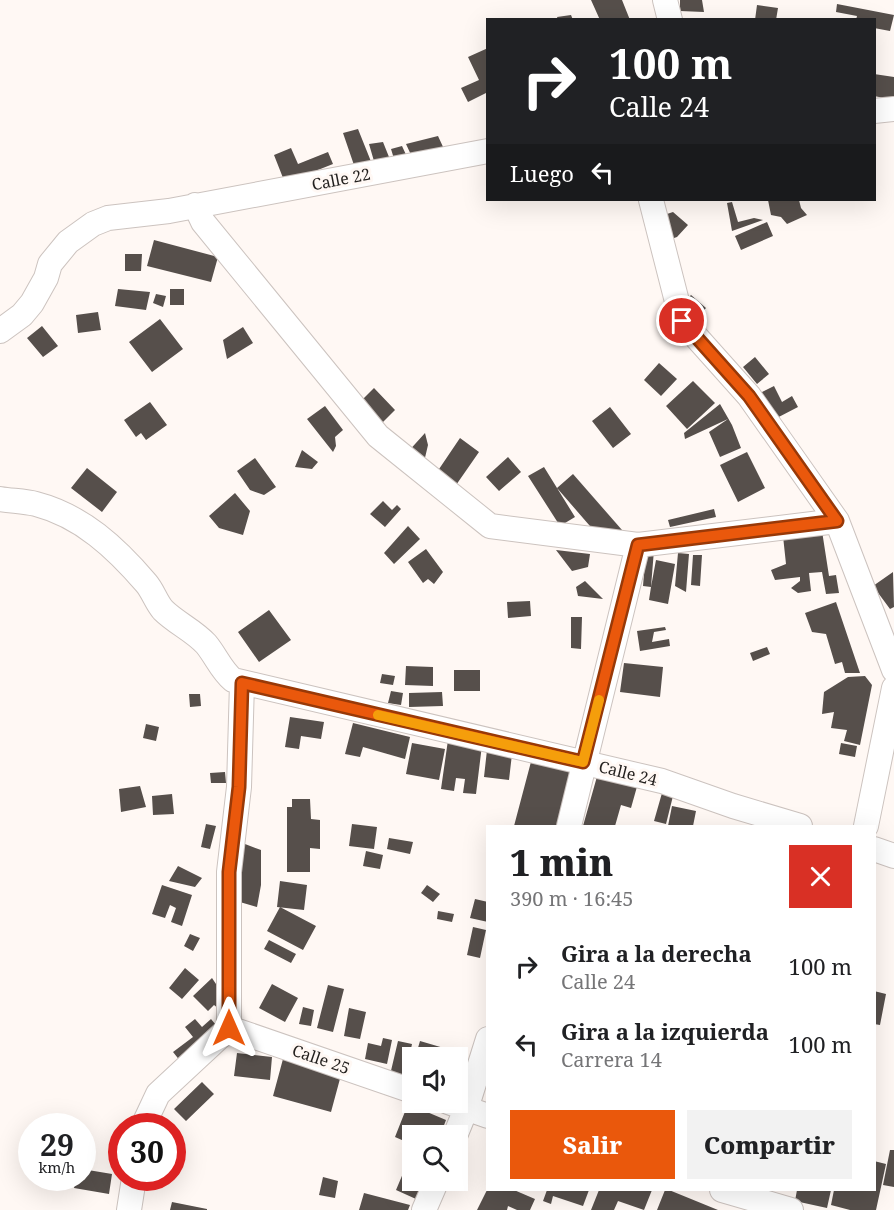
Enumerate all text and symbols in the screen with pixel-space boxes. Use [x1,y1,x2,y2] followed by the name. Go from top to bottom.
[609,34,733,91] text: 100 m
[510,42,588,120] icon: right
[609,88,709,125] text: Calle 24
[586,156,619,189] icon: left
[510,158,574,188] text: Luego
[310,163,372,195] street label: Calle 22
[656,295,707,346] pin
[665,304,698,337] icon: arrive
[597,755,660,791] street label: Calle 24
[510,838,613,887] text: 1 min
[789,845,852,908] button: close
[510,885,633,912] text: 390 m · 16:45
[561,938,752,968] text: Gira a la derecha
[510,950,543,983] icon: right
[789,951,852,981] text: 100 m
[561,968,635,995] text: Calle 24
[197,996,261,1060] position arrow
[561,1016,769,1046] text: Gira a la izquierda
[510,1028,543,1061] icon: left
[789,1029,852,1059] text: 100 m
[289,1039,353,1079] street label: Calle 25
[561,1046,662,1073] text: Carrera 14
[402,1047,468,1191] map controls
[402,1047,468,1113] button: sound
[510,1110,675,1179] button: Salir
[687,1110,852,1179] button: Compartir
[108,1113,186,1191] speed limit sign: 30
[40,1124,74,1165] text: 29
[402,1125,468,1191] button: search
[39,1157,75,1177] text: km/h

